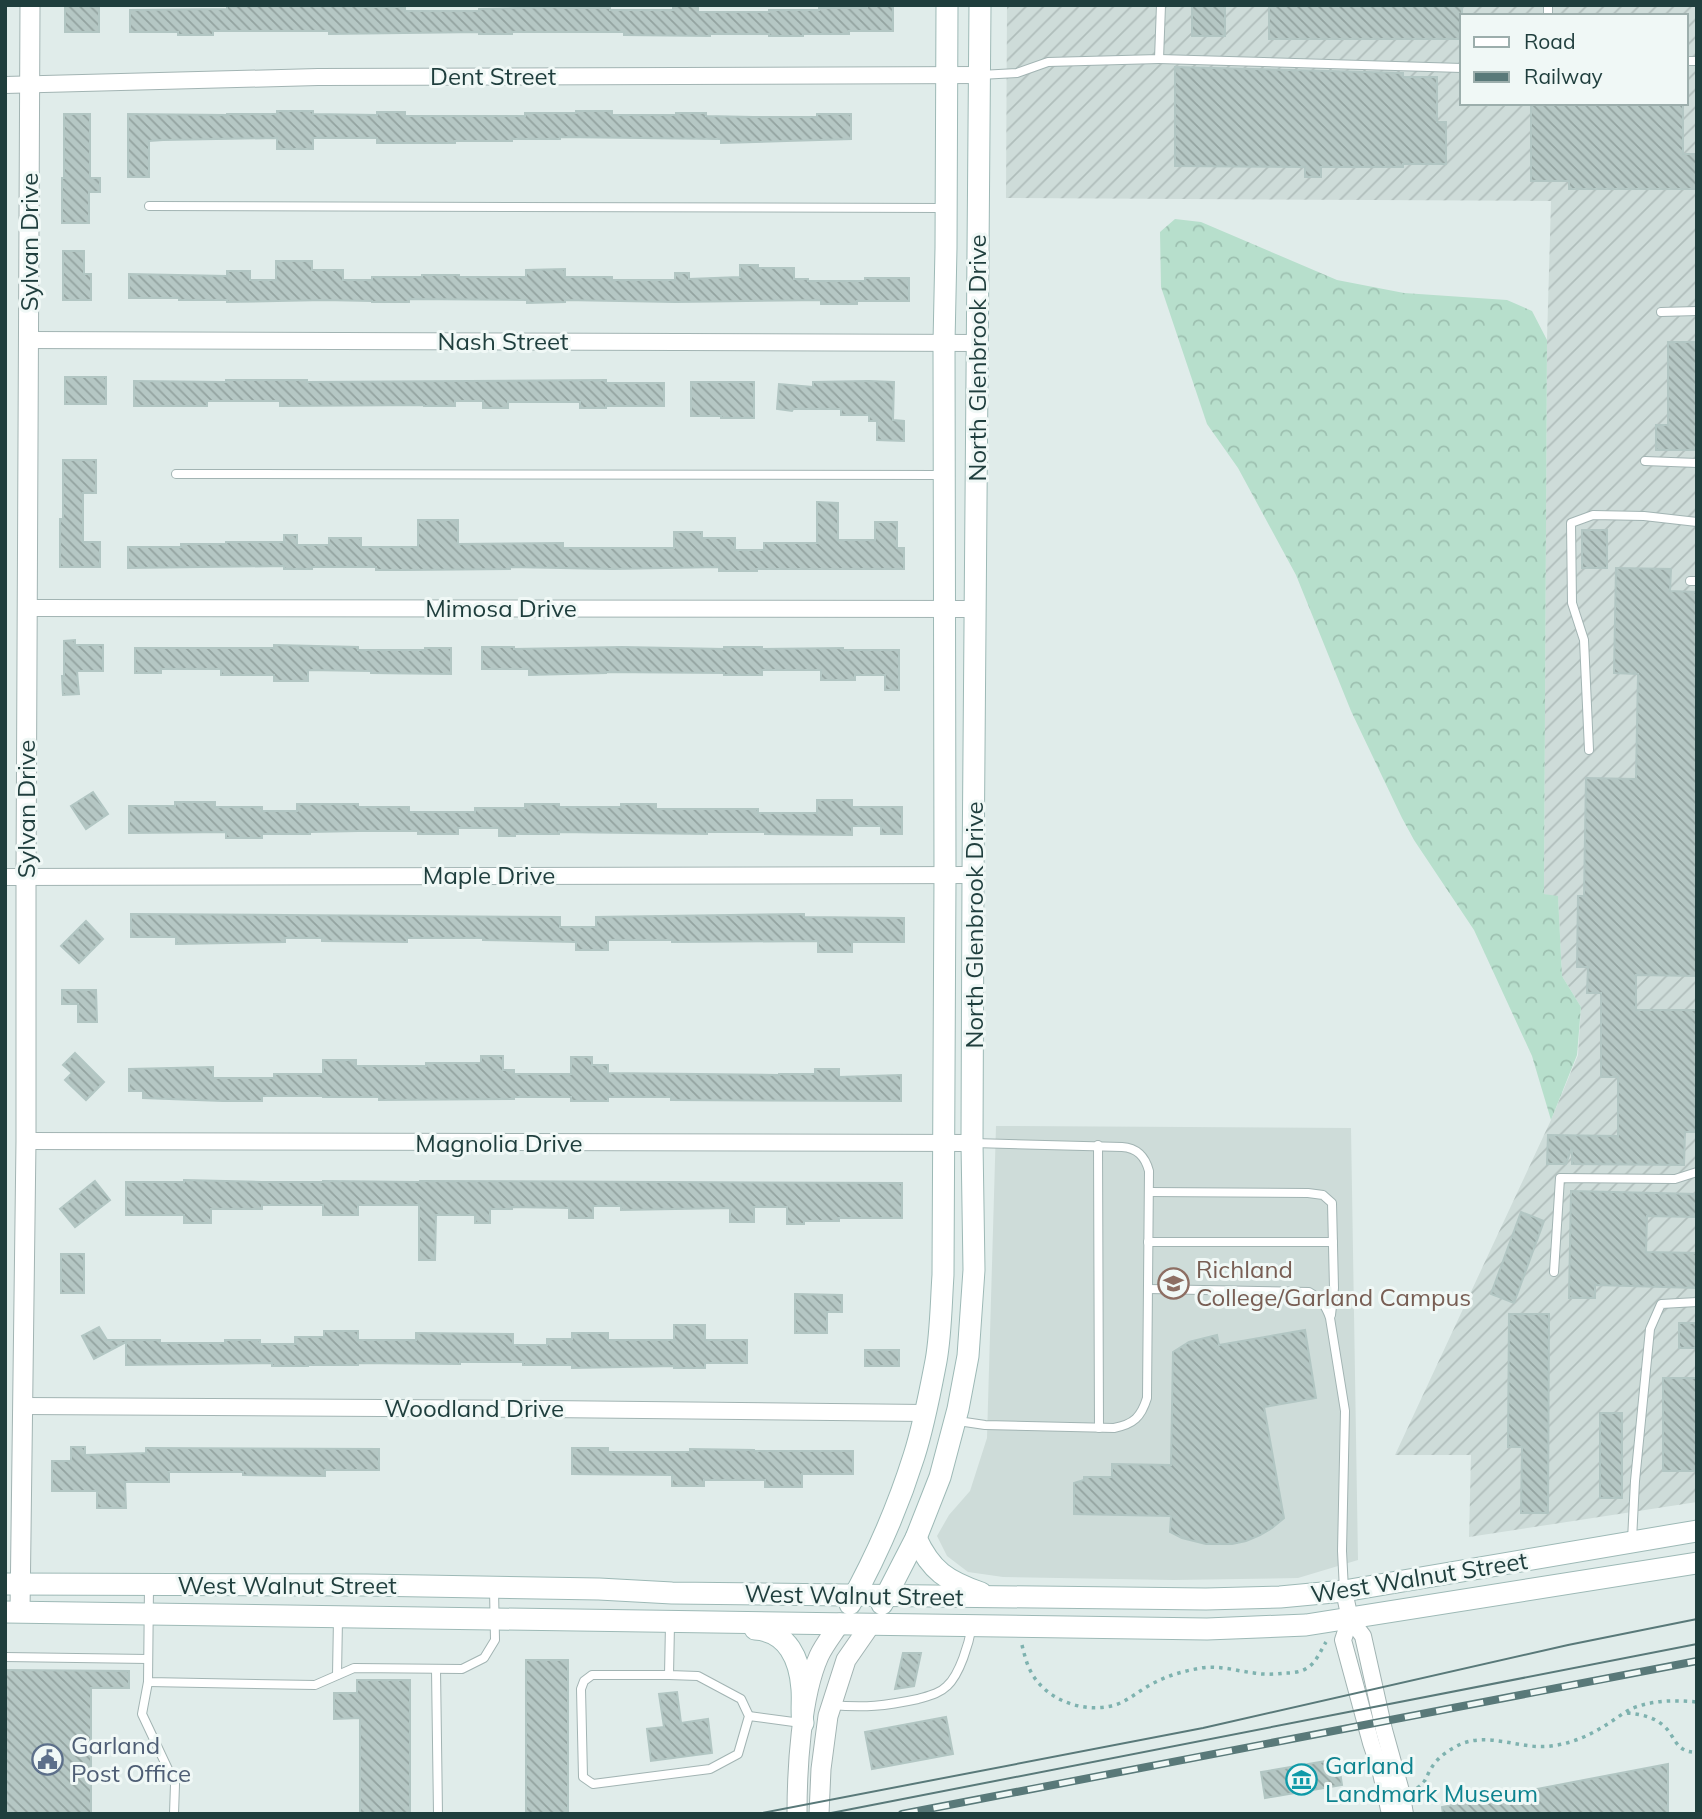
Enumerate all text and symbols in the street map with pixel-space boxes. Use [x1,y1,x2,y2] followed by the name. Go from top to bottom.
[1460,14,1688,105] legend
[1524,28,1575,54] text: Road
[430,61,556,91] street label: Dent Street
[1524,63,1603,89] text: Railway
[14,173,44,311] street label: Sylvan Drive
[962,234,992,482] street label: North Glenbrook Drive
[438,326,568,356] street label: Nash Street
[425,593,577,623] street label: Mimosa Drive
[11,740,41,878] street label: Sylvan Drive
[959,801,989,1049] street label: North Glenbrook Drive
[423,860,555,890] street label: Maple Drive
[415,1128,583,1158] street label: Magnolia Drive
[1196,1254,1471,1312] place label: Richland College/Garland Campus
[1156,1266,1190,1300] school or university icon: Richland College/Garland Campus
[384,1393,564,1423] street label: Woodland Drive
[1308,1545,1530,1609] street label: West Walnut Street
[177,1570,397,1600] street label: West Walnut Street
[744,1578,964,1612] street label: West Walnut Street
[71,1730,191,1788] place label: Garland Post Office
[31,1742,65,1776] public building icon: Garland Post Office
[1325,1750,1538,1808] place label: Garland Landmark Museum
[1285,1762,1319,1796] museum icon: Garland Landmark Museum

